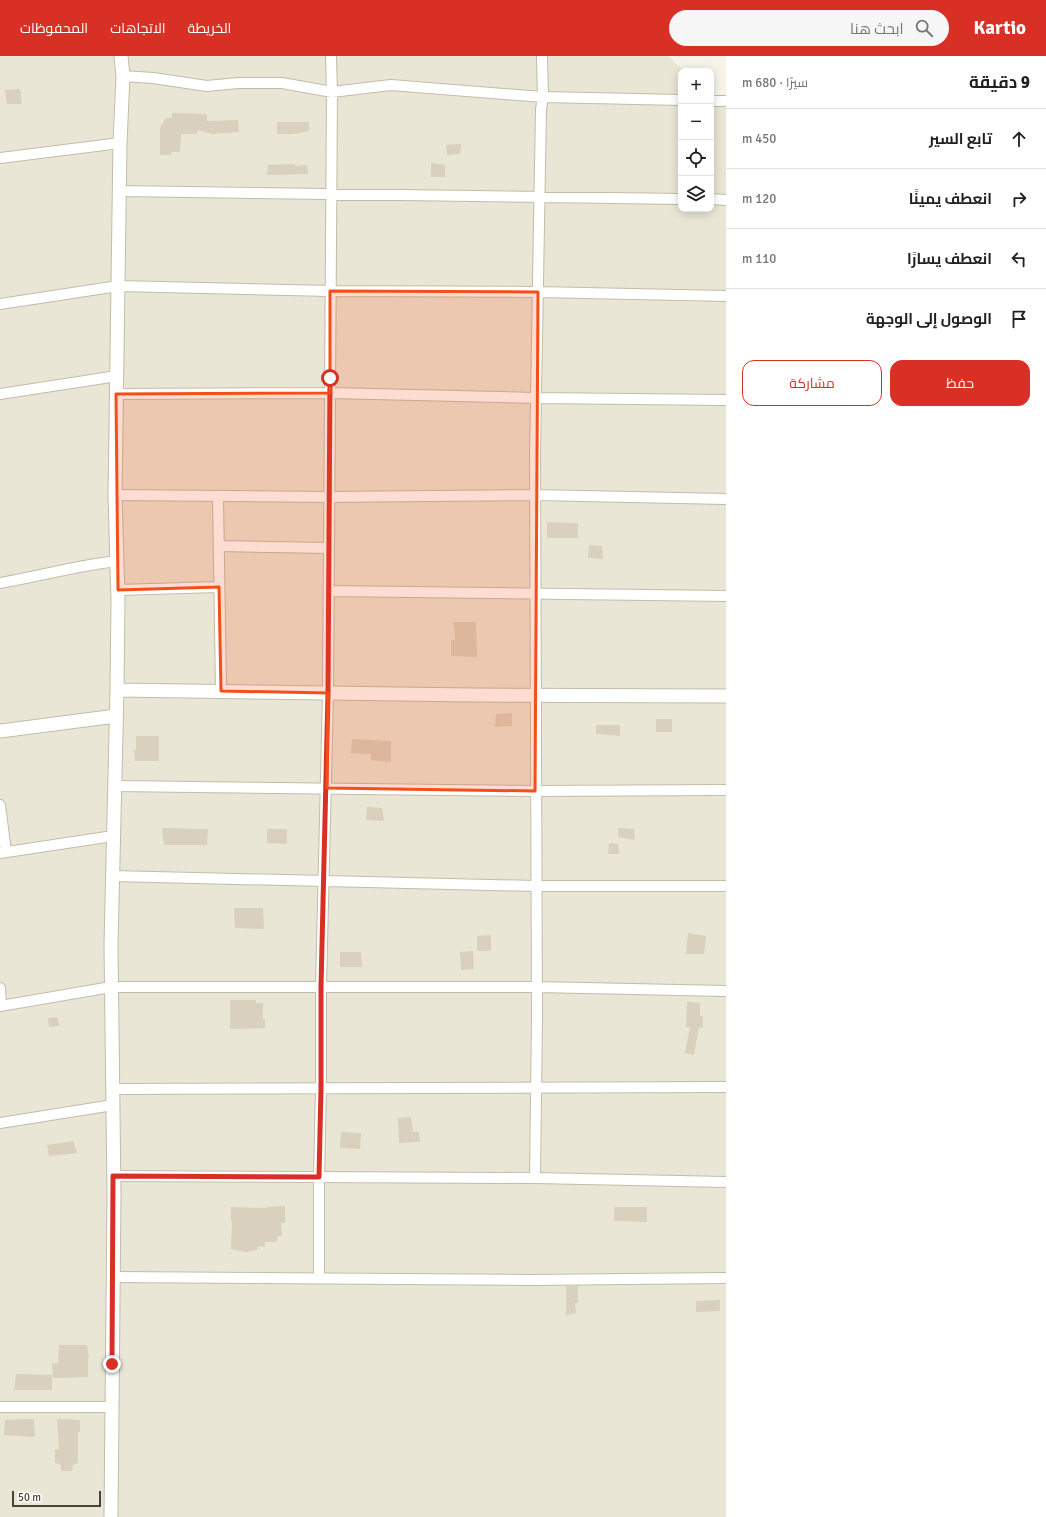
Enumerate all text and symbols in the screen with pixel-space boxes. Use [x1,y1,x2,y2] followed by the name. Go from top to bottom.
[669,10,949,46] search box
[973,16,1026,40] text: Kartio
[913,17,935,39] icon: search
[20,20,88,37] text: المحفوظات
[110,20,166,37] text: الاتجاهات
[188,20,231,37] text: الخريطة
[850,20,903,38] text: ابحث هنا
[678,68,714,212] map controls
[678,68,714,104] button: +
[969,72,1030,93] text: 9 دقيقة
[742,75,808,91] text: سيرًا · 680 m
[678,104,714,140] button: −
[1008,128,1030,150] icon: ahead
[929,130,992,148] text: تابع السير
[742,131,776,147] text: 450 m
[678,140,714,176] button: locate
[678,176,714,212] button: layers
[1008,188,1030,210] icon: right
[909,190,992,208] text: انعطف يمينًا
[742,191,776,207] text: 120 m
[1008,248,1030,270] icon: left
[907,250,992,268] text: انعطف يسارًا
[742,251,776,267] text: 110 m
[1008,308,1030,330] icon: arrive
[866,310,992,328] text: الوصول إلى الوجهة
[742,360,882,406] button: مشاركة
[890,360,1030,406] button: حفظ
[321,369,339,387] route start
[103,1355,121,1373] route end
[12,1489,101,1508] scale bar
[18,1491,41,1504] text: 50 m

